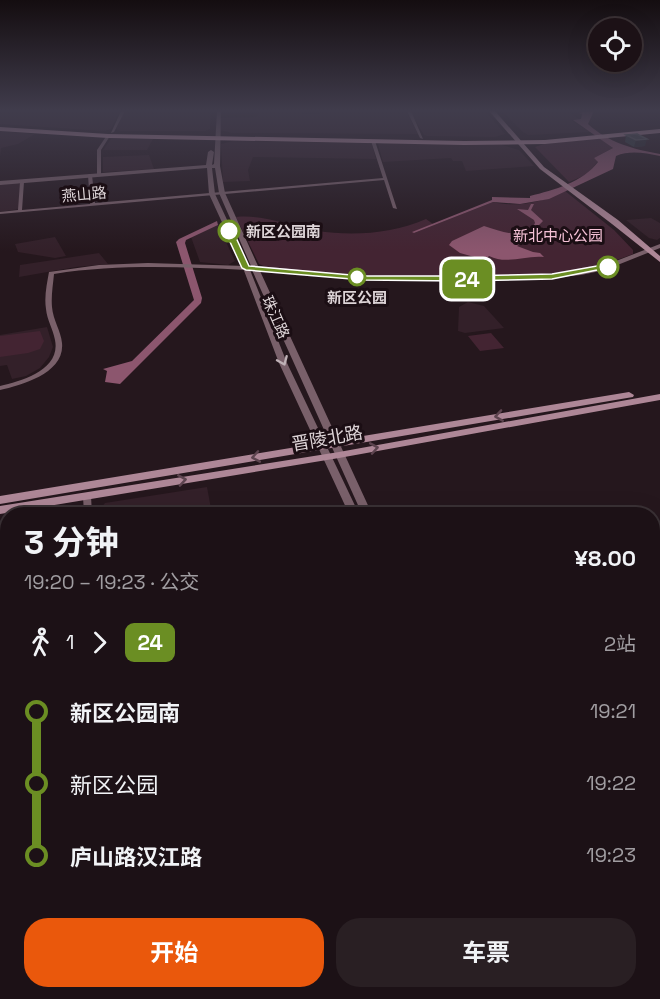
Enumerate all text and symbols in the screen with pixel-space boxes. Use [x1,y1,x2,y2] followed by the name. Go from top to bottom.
[588,18,642,72] map controls
[588,18,642,72] button: locate
[61,183,107,205] street label: 燕山路
[218,220,240,242] marker: 新区公园南
[246,222,321,241] place label: 新区公园南
[513,226,603,245] park label: 新北中心公园
[597,256,619,278] unlabelled marker
[440,260,494,298] line badge: 24
[454,266,480,293] text: 24
[348,268,366,286] marker: 新区公园
[327,288,387,307] place label: 新区公园
[258,293,294,341] street label: 珠江路
[276,355,288,366] one-way arrow
[494,409,504,422] one-way arrow
[290,420,364,456] street label: 晋陵北路
[369,442,379,455] one-way arrow
[251,450,261,463] one-way arrow
[177,474,187,487] one-way arrow
[24,522,118,564] text: 3 分钟
[574,544,636,572] text: ¥8.00
[24,569,200,595] text: 19:20 – 19:23 · 公交
[24,626,57,659] icon: walk
[83,626,116,659] icon: forward
[66,629,74,655] text: 1
[137,629,163,656] text: 24
[604,631,636,657] text: 2站
[590,698,636,724] text: 19:21
[70,699,180,727] text: 新区公园南
[586,770,636,796] text: 19:22
[70,771,158,799] text: 新区公园
[586,842,636,868] text: 19:23
[70,843,202,871] text: 庐山路汉江路
[24,918,324,987] button: 开始
[336,918,636,987] button: 车票

